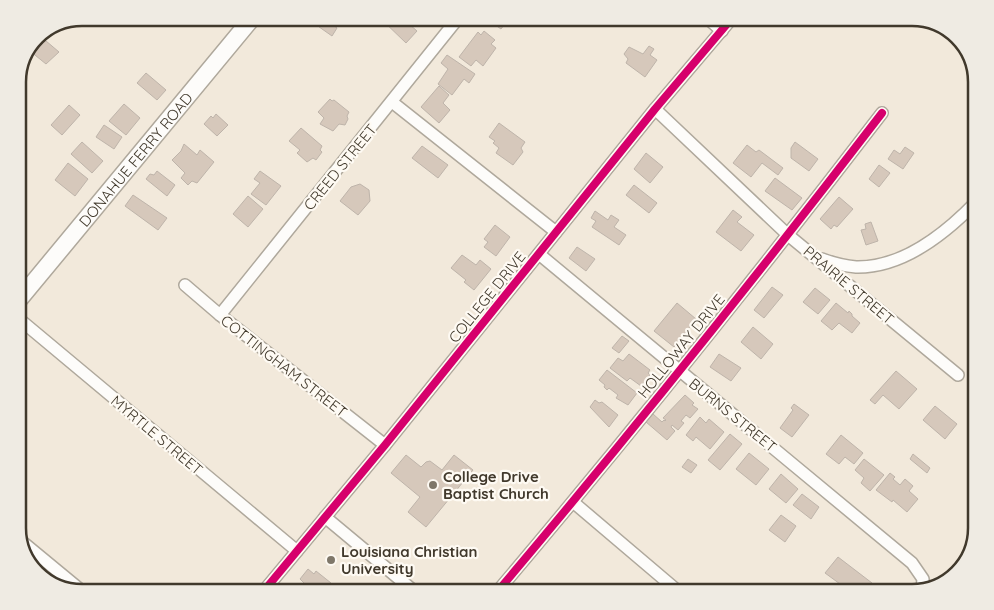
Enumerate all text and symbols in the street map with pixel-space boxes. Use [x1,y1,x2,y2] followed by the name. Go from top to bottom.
[74,88,196,230] street label: DONAHUE FERRY ROAD
[299,120,381,214] street label: CREED STREET
[800,242,898,328] street label: PRAIRIE STREET
[444,248,530,346] street label: COLLEGE DRIVE
[633,290,729,402] street label: HOLLOWAY DRIVE
[217,311,351,421] street label: COTTINGHAM STREET
[685,374,781,456] street label: BURNS STREET
[107,391,207,479] street label: MYRTLE STREET
[443,467,549,503] place label: College Drive Baptist Church
[427,479,439,491] marker: College Drive Baptist Church
[341,542,477,578] place label: Louisiana Christian University
[325,554,337,566] marker: Louisiana Christian University

